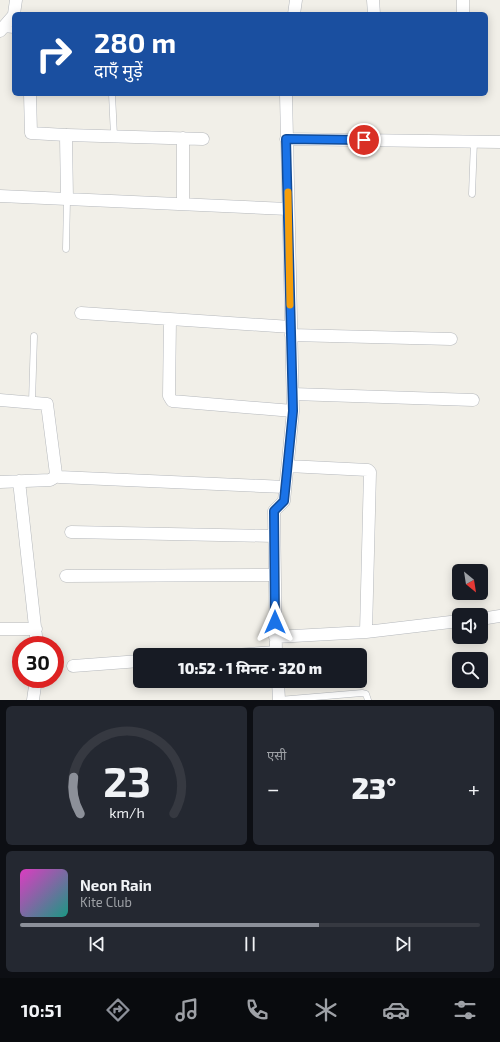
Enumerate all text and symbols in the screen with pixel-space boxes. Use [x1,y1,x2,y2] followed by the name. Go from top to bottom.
[94,25,176,59] text: 280 m
[28,28,80,80] icon: right
[94,59,143,81] text: दाएँ मुड़ें
[347,123,381,157] pin
[353,129,375,151] icon: arrive
[452,564,488,600] north arrow
[452,564,488,688] map controls
[254,601,296,643] position arrow
[452,608,488,644] button: sound
[12,636,64,688] speed limit sign: 30
[452,652,488,688] button: search
[178,659,322,677] text: 10:52 · 1 मिनट · 320 m
[267,747,286,763] text: एसी
[103,754,150,804] text: 23
[351,769,396,805] text: 23°
[267,775,280,801] text: −
[468,775,480,801] text: +
[109,803,144,820] text: km/h
[80,876,152,894] text: Neon Rain
[80,894,132,910] text: Kite Club
[86,933,108,955] icon: previous
[239,933,261,955] icon: pause
[392,933,414,955] icon: next
[104,996,132,1024] icon: directions
[173,996,201,1024] icon: music
[243,996,271,1024] icon: phone
[312,996,340,1024] icon: climate
[382,996,410,1024] icon: car
[451,996,479,1024] icon: filters
[21,999,62,1021] text: 10:51

